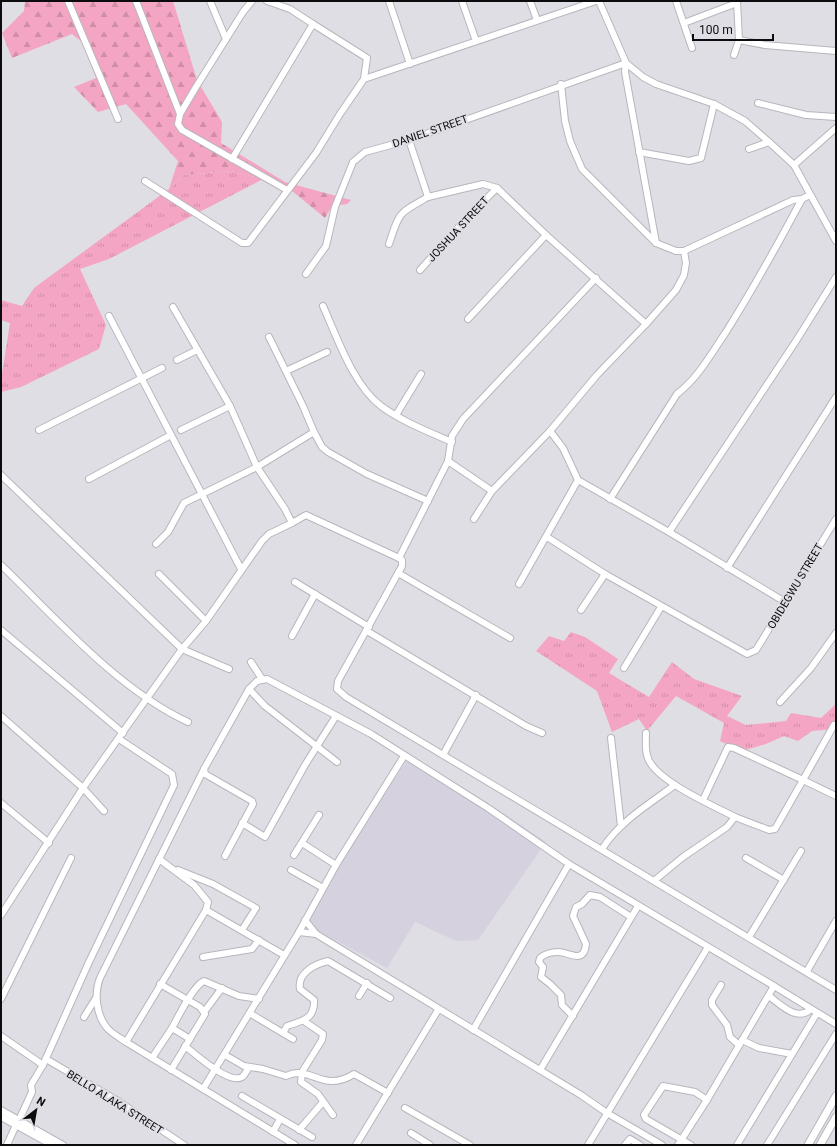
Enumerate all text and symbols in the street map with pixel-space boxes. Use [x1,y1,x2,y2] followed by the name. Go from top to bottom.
[693,16,773,42] scale bar
[699,23,733,37] text: 100 m
[391,112,470,150] street label: DANIEL STREET
[425,194,492,264] street label: JOSHUA STREET
[765,541,826,631] street label: OBIDEGWU STREET
[64,1067,166,1138] street label: BELLO ALAKA STREET
[16,1090,56,1130] north arrow
[34,1094,48,1110] text: N

